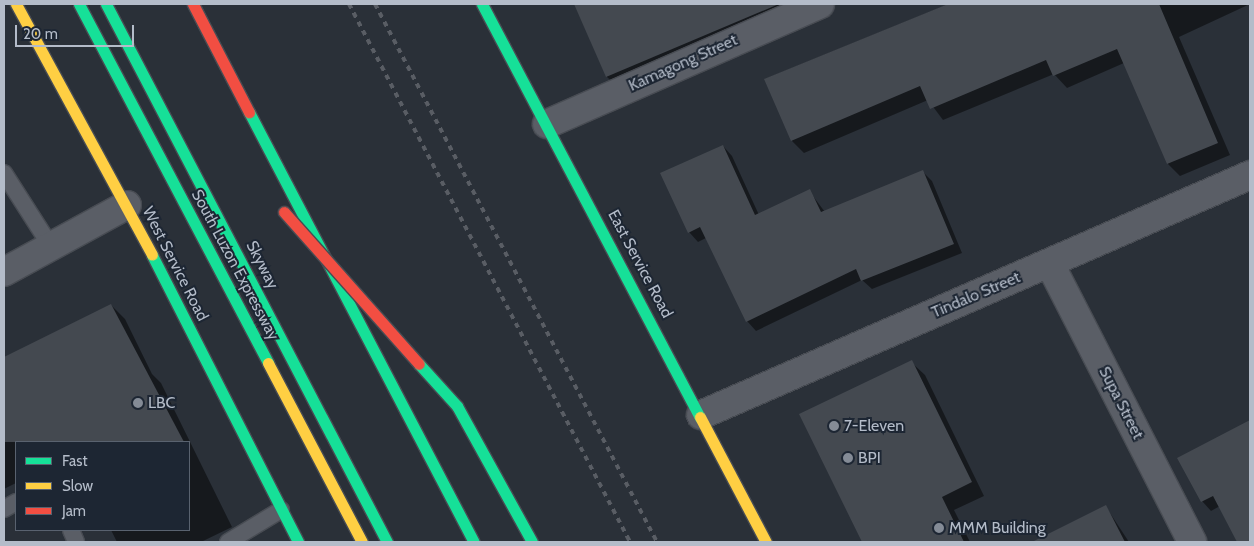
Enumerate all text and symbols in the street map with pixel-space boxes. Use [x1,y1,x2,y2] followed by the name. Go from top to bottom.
[18,15,136,47] scale bar
[23,25,58,43] text: 20 m
[626,30,740,96] street label: Kamagong Street
[187,186,283,344] street label: South Luzon Expressway
[138,204,212,324] street label: West Service Road
[603,207,677,321] street label: East Service Road
[242,238,282,292] street label: Skyway
[929,268,1023,322] street label: Tindalo Street
[1095,363,1147,443] street label: Supa Street
[148,393,175,413] place label: LBC
[132,397,144,409] marker: LBC
[844,416,904,436] place label: 7-Eleven
[828,420,840,432] marker: 7-Eleven
[15,441,190,531] legend
[858,448,881,468] place label: BPI
[62,452,87,470] text: Fast
[842,452,854,464] marker: BPI
[62,477,93,495] text: Slow
[62,502,86,520] text: Jam
[949,518,1046,538] place label: MMM Building
[933,522,945,534] marker: MMM Building

